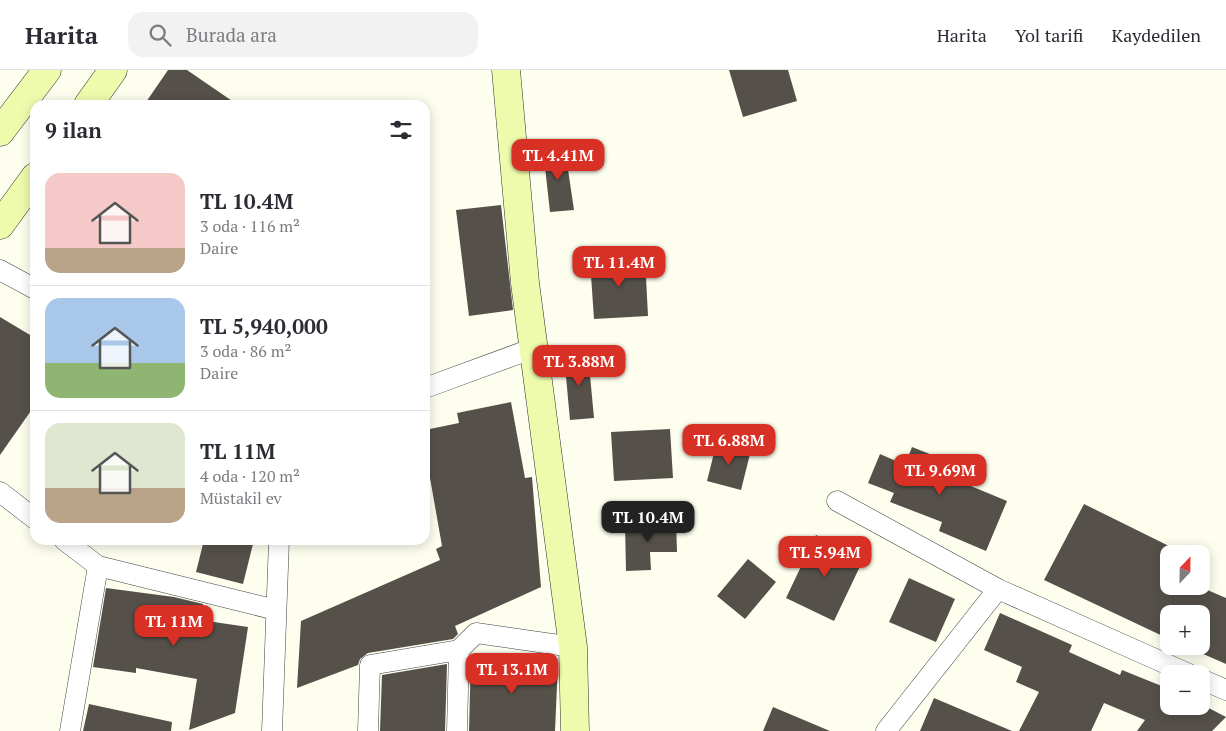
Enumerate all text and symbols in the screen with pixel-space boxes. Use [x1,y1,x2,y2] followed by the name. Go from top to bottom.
[128,12,478,57] search box
[25,19,98,51] text: Harita
[146,21,174,49] icon: search
[186,22,277,47] text: Burada ara
[937,23,987,47] text: Harita
[1015,23,1084,47] text: Yol tarifi
[1112,23,1201,47] text: Kaydedilen
[45,116,102,144] text: 9 ilan
[387,116,415,144] icon: filters
[506,138,610,181] pin: TL 4.41M
[522,144,594,166] text: TL 4.41M
[200,187,293,215] text: TL 10.4M
[85,193,145,253] icon: home
[200,215,300,237] text: 3 oda · 116 m²
[200,237,238,259] text: Daire
[567,246,671,288] pin: TL 11.4M
[583,251,655,273] text: TL 11.4M
[200,312,328,340] text: TL 5,940,000
[85,318,145,378] icon: home
[200,340,292,362] text: 3 oda · 86 m²
[527,344,631,387] pin: TL 3.88M
[543,350,615,372] text: TL 3.88M
[200,362,238,384] text: Daire
[677,424,781,466] pin: TL 6.88M
[693,429,765,451] text: TL 6.88M
[200,437,275,465] text: TL 11M
[85,443,145,503] icon: home
[888,454,992,496] pin: TL 9.69M
[904,459,976,481] text: TL 9.69M
[200,465,300,487] text: 4 oda · 120 m²
[200,487,282,509] text: Müstakil ev
[596,500,700,543] pin: TL 10.4M
[612,506,684,528] text: TL 10.4M
[773,536,877,578] pin: TL 5.94M
[789,541,861,563] text: TL 5.94M
[1160,545,1210,595] north arrow
[1160,545,1210,715] map controls
[133,604,215,647] pin: TL 11M
[1160,605,1210,655] button: +
[145,610,203,632] text: TL 11M
[460,652,564,695] pin: TL 13.1M
[476,658,548,680] text: TL 13.1M
[1160,665,1210,715] button: −

